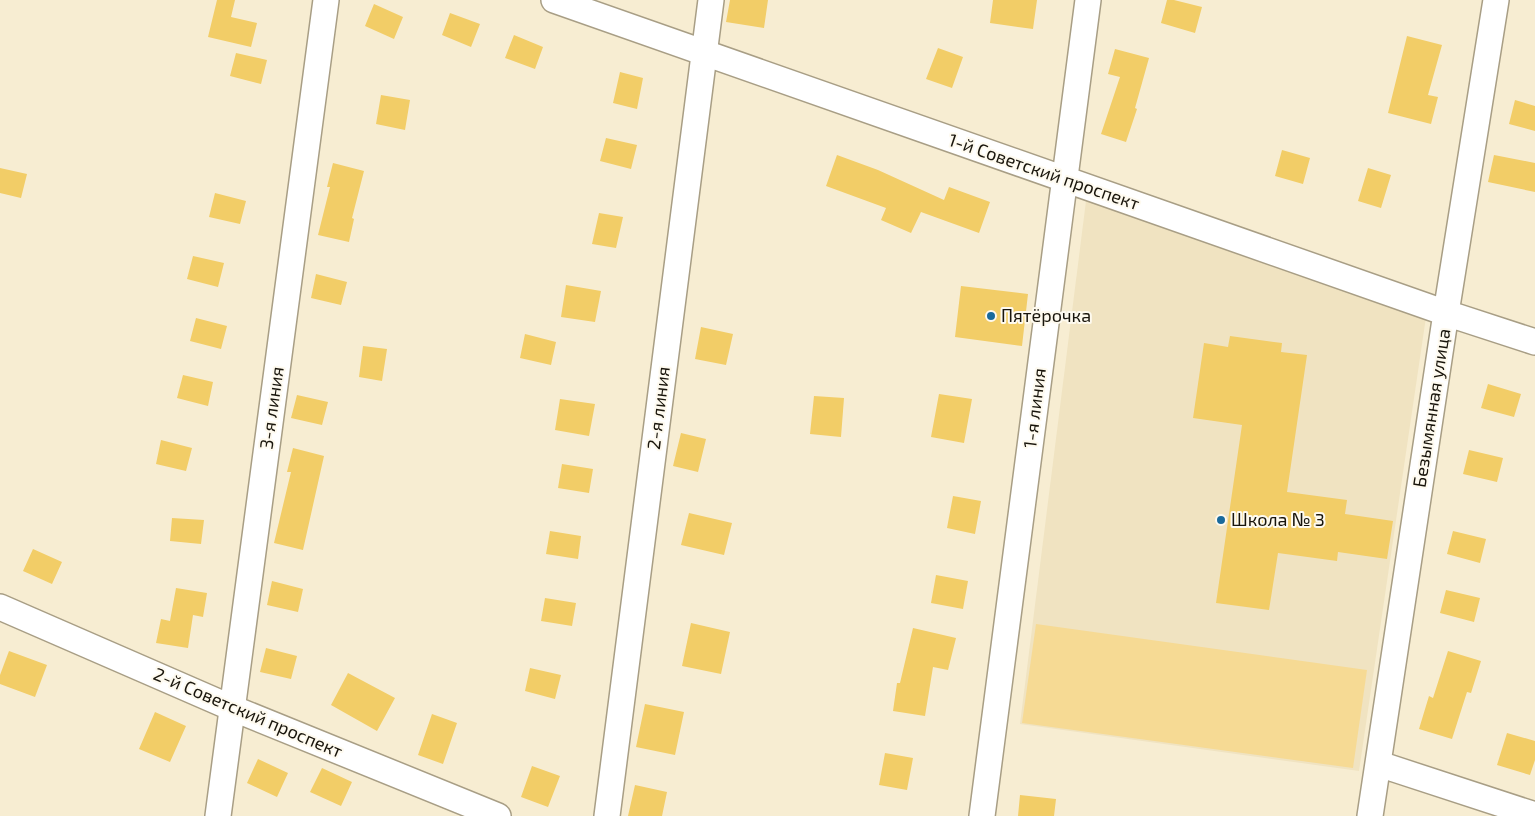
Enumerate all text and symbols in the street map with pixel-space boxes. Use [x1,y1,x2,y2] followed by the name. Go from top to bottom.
[946,128,1143,214] street label: 1-й Советский проспект
[1001,304,1091,326] place label: Пятёрочка
[985,310,997,322] marker: Пятёрочка
[1408,327,1454,489] street label: Безымянная улица
[254,365,288,451] street label: 3-я линия
[642,365,674,451] street label: 2-я линия
[1018,367,1050,449] street label: 1-я линия
[1231,508,1325,530] place label: Школа № 3
[1215,514,1227,526] marker: Школа № 3
[151,662,346,762] street label: 2-й Советский проспект

